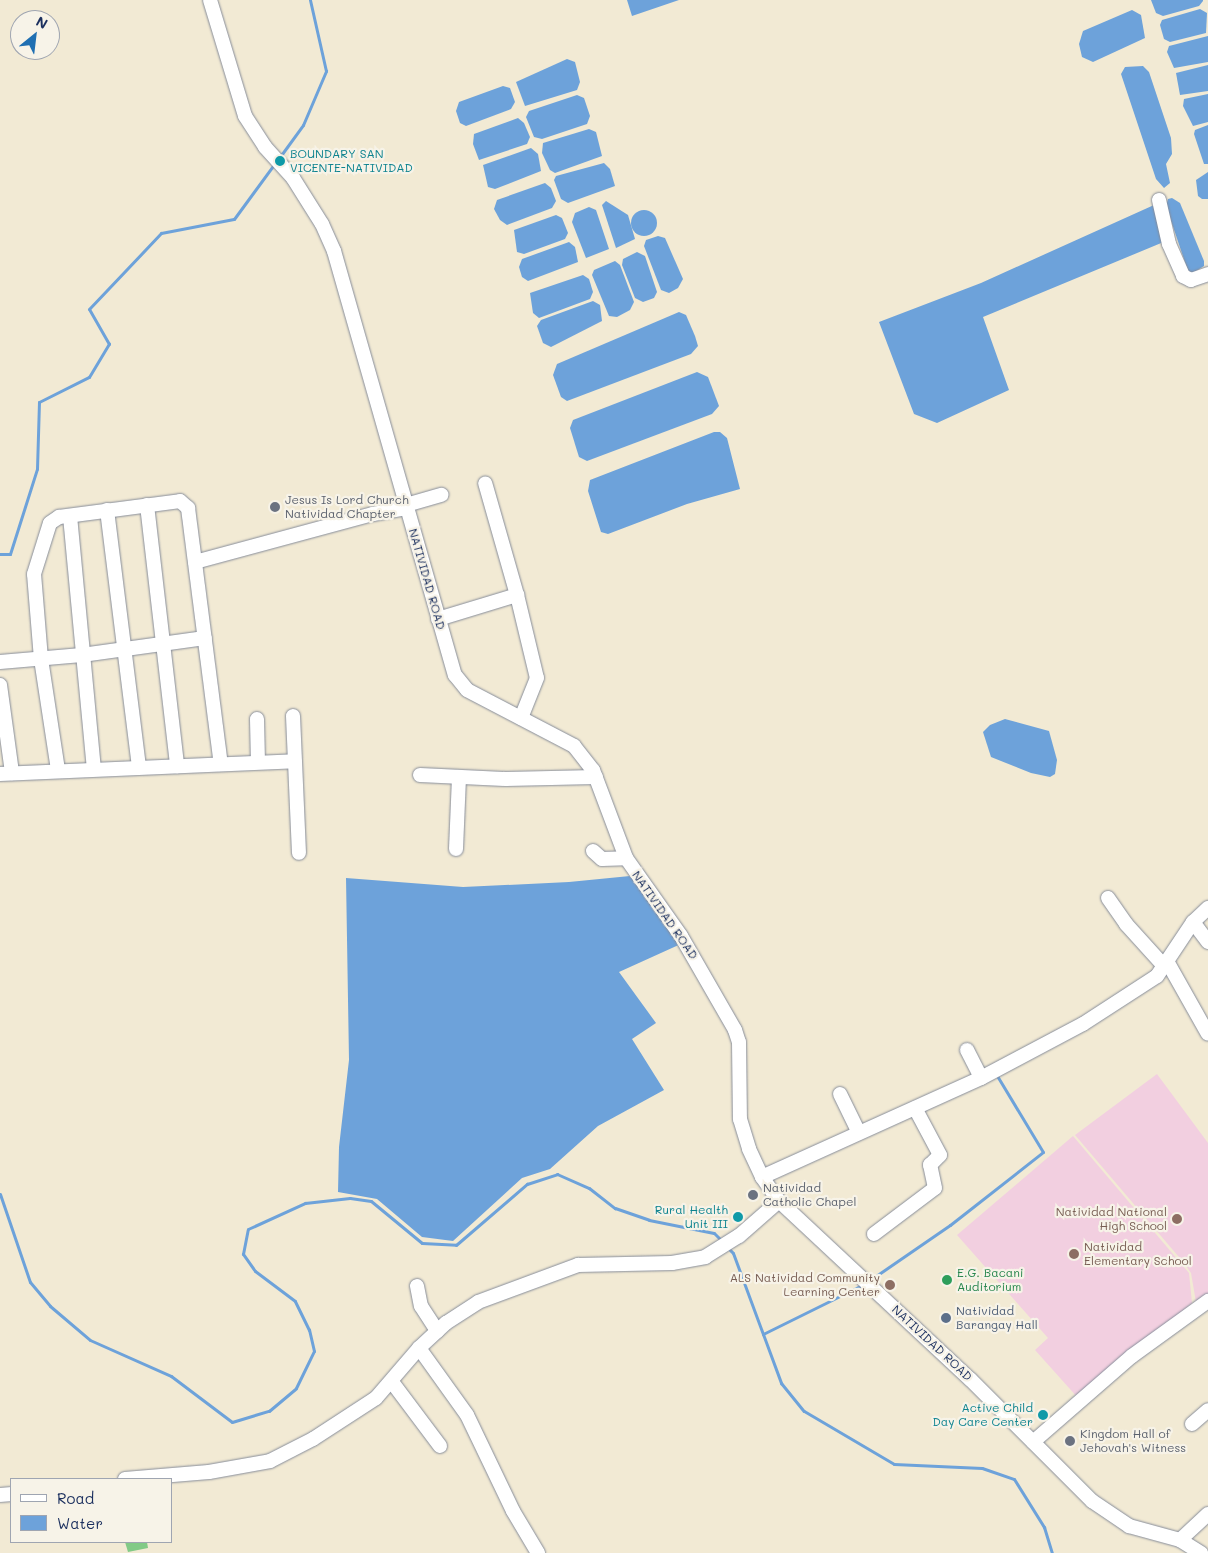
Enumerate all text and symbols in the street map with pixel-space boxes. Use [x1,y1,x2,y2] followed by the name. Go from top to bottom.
[10,10,60,60] north arrow
[33,11,51,33] text: N
[290,147,413,175] place label: BOUNDARY SAN VICENTE-NATIVIDAD
[274,155,286,167] marker: BOUNDARY SAN VICENTE-NATIVIDAD
[285,493,409,521] place label: Jesus Is Lord Church Natividad Chapter
[269,501,281,513] marker: Jesus Is Lord Church Natividad Chapter
[406,527,448,631] street label: NATIVIDAD ROAD
[629,868,701,962] street label: NATIVIDAD ROAD
[763,1181,856,1209] place label: Natividad Catholic Chapel
[747,1189,759,1201] marker: Natividad Catholic Chapel
[655,1203,728,1231] place label: Rural Health Unit III
[1056,1205,1167,1233] place label: Natividad National High School
[732,1211,744,1223] marker: Rural Health Unit III
[1171,1213,1183,1225] marker: Natividad National High School
[1084,1240,1192,1268] place label: Natividad Elementary School
[1068,1248,1080,1260] marker: Natividad Elementary School
[957,1266,1023,1294] place label: E.G. Bacani Auditorium
[730,1271,880,1299] place label: ALS Natividad Community Learning Center
[941,1274,953,1286] marker: E.G. Bacani Auditorium
[884,1279,896,1291] marker: ALS Natividad Community Learning Center
[889,1302,975,1384] street label: NATIVIDAD ROAD
[956,1304,1038,1332] place label: Natividad Barangay Hall
[940,1312,952,1324] marker: Natividad Barangay Hall
[932,1401,1033,1429] place label: Active Child Day Care Center
[1037,1409,1049,1421] marker: Active Child Day Care Center
[1080,1427,1186,1455] place label: Kingdom Hall of Jehovah's Witness
[1064,1435,1076,1447] marker: Kingdom Hall of Jehovah's Witness
[10,1478,172,1543] legend
[57,1488,94,1508] text: Road
[57,1513,103,1533] text: Water

